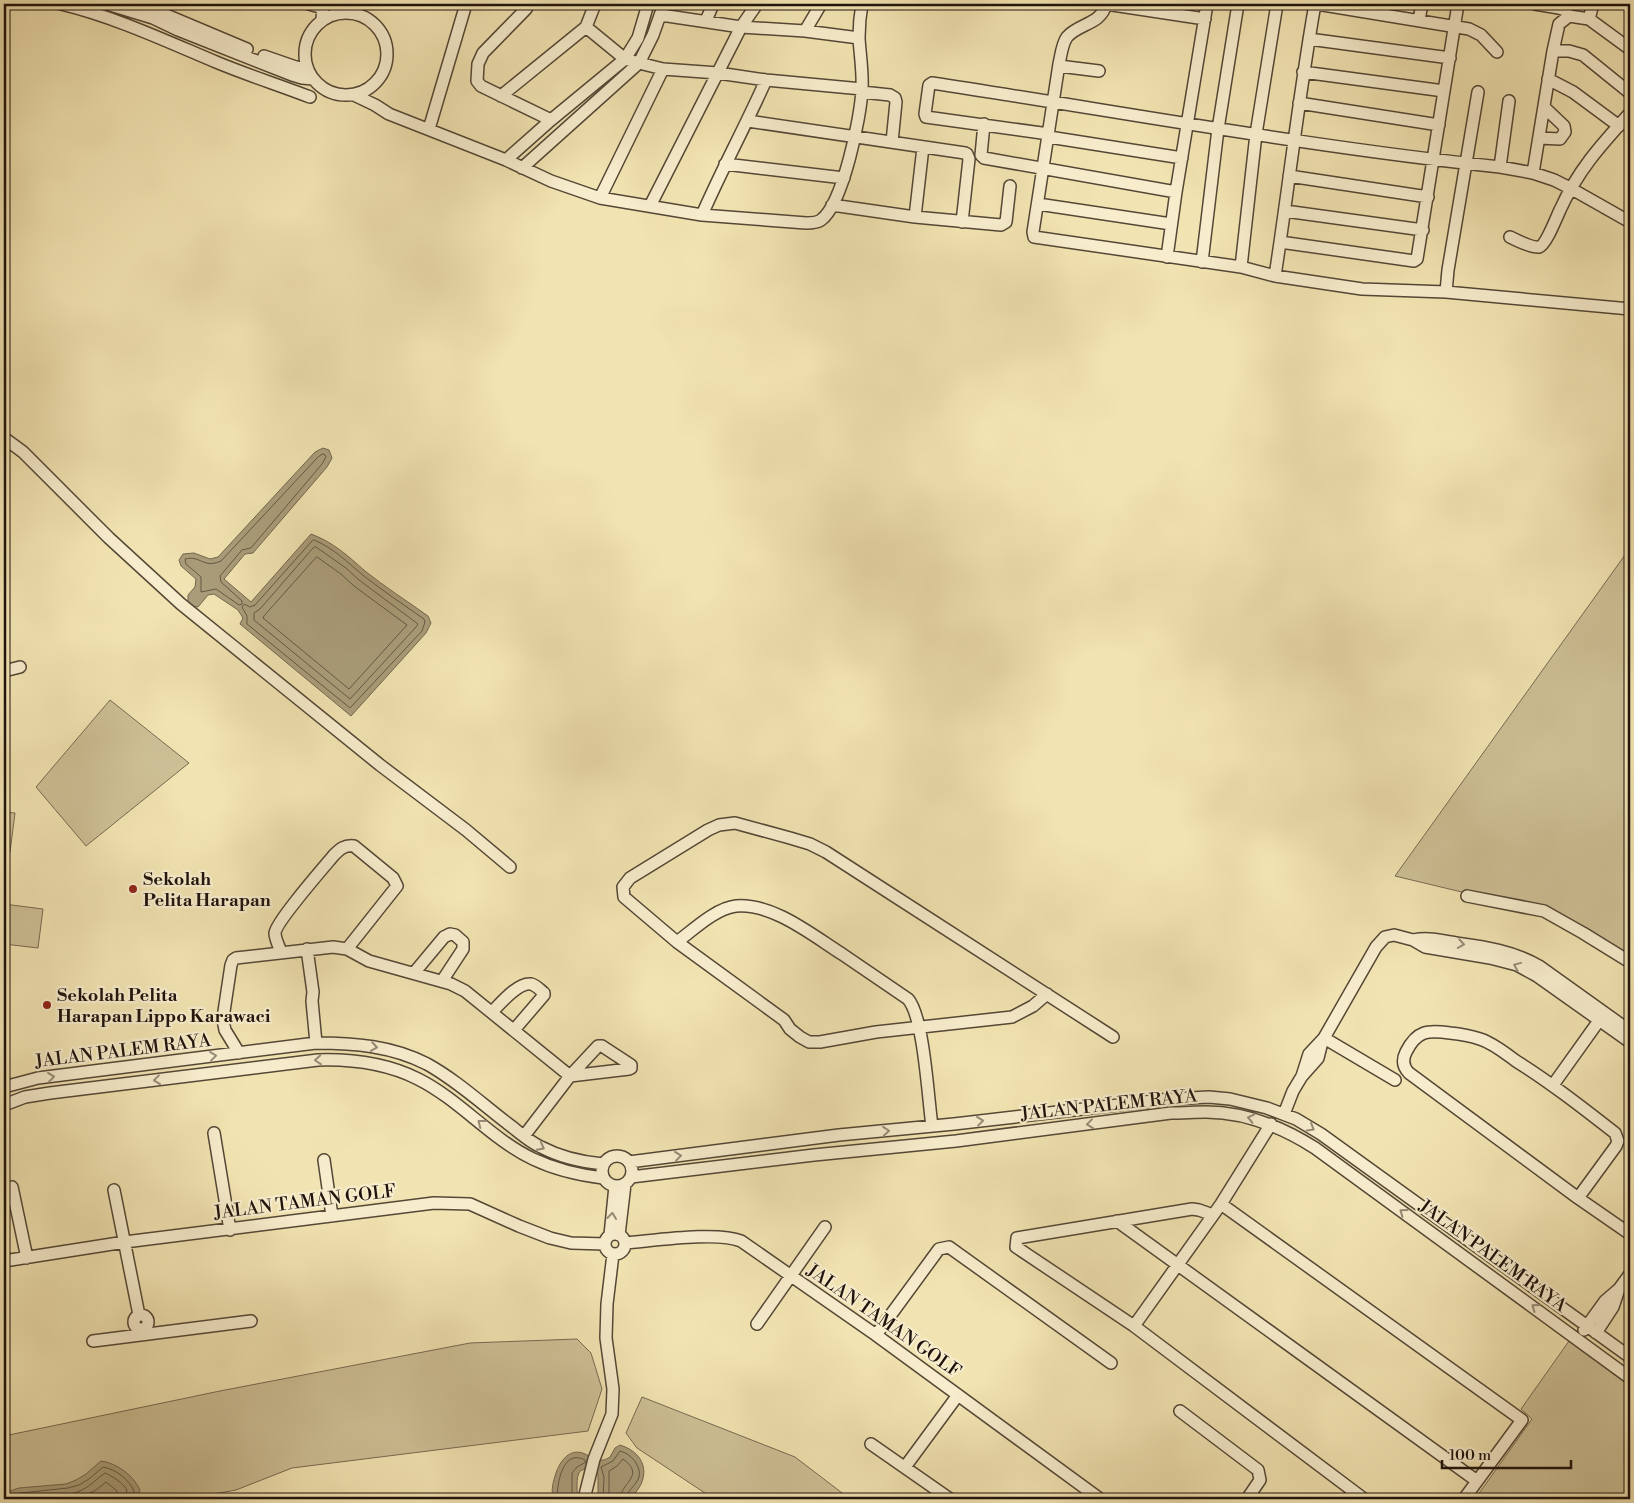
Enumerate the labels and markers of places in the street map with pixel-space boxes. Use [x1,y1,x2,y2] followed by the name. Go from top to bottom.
[143,868,271,912] place label: Sekolah Pelita Harapan
[127,883,139,895] marker: Sekolah Pelita Harapan
[57,984,271,1028] place label: Sekolah Pelita Harapan Lippo Karawaci
[41,999,53,1011] marker: Sekolah Pelita Harapan Lippo Karawaci

